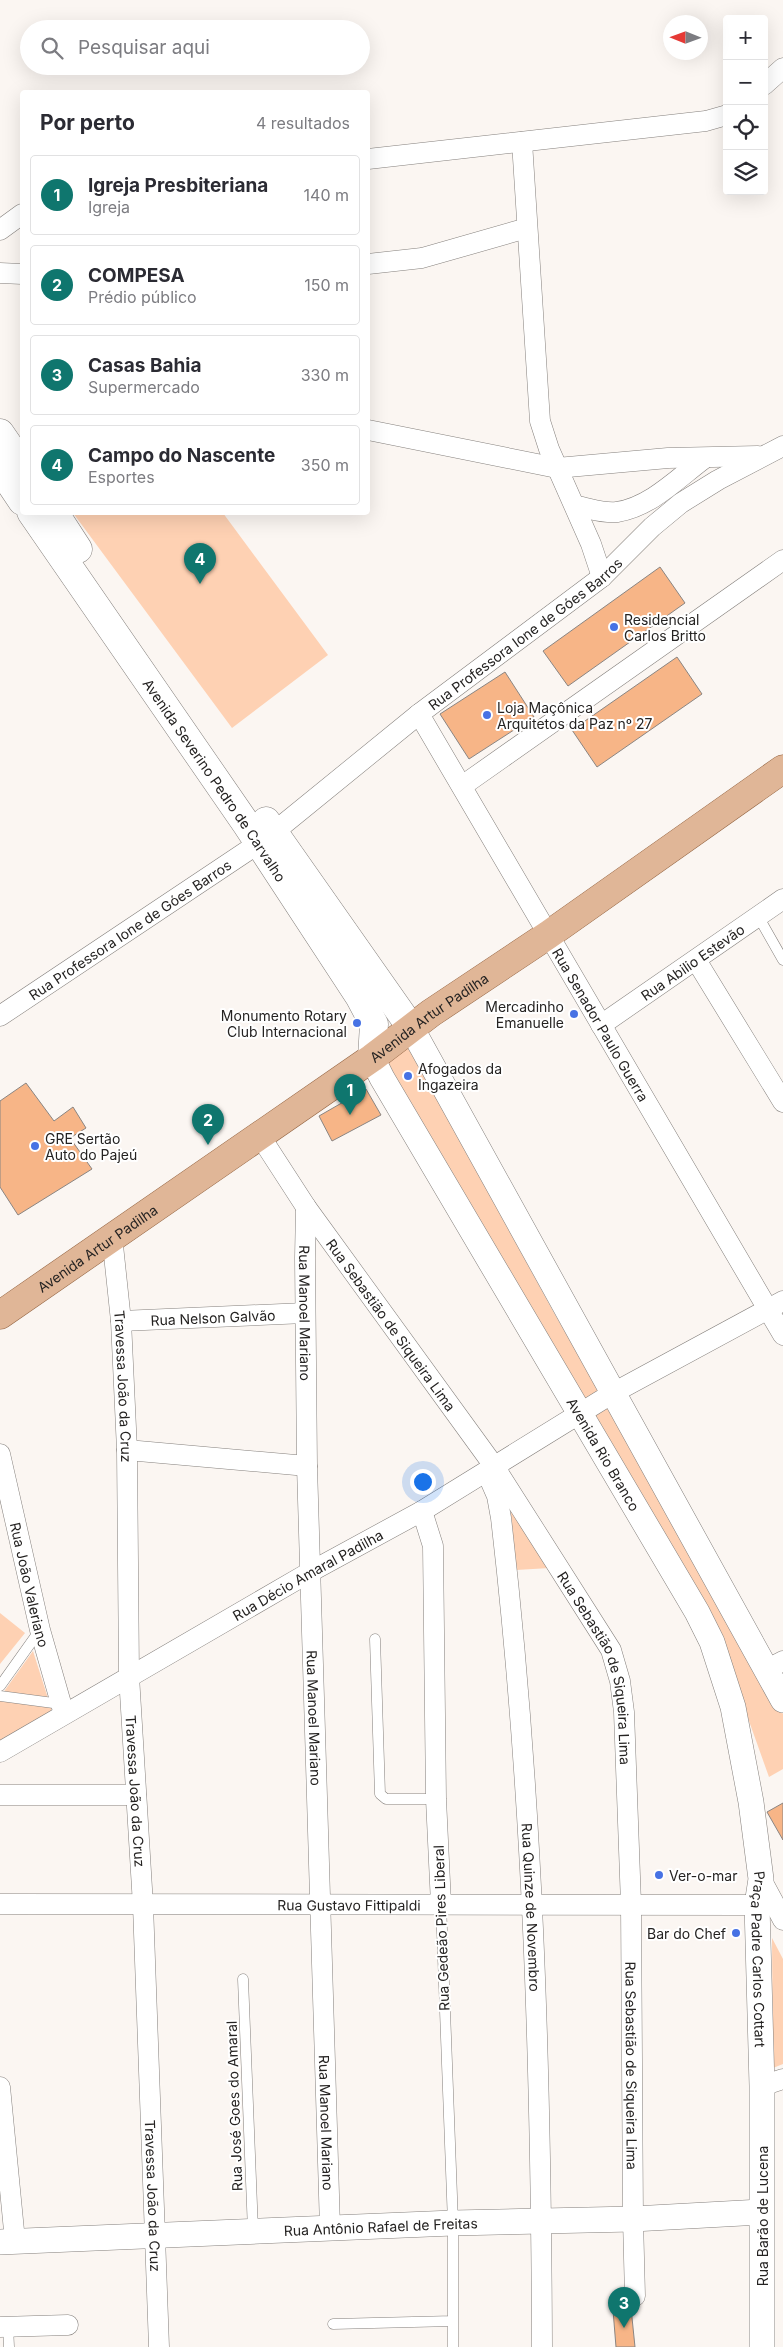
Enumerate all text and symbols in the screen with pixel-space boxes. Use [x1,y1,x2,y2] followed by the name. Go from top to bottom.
[663,15,708,60] north arrow
[723,15,768,195] map controls
[723,15,768,60] button: +
[20,20,370,75] search box
[38,34,66,62] icon: search
[78,36,210,59] text: Pesquisar aqui
[723,60,768,105] button: −
[723,105,768,150] button: locate
[40,110,135,135] text: Por perto
[256,113,350,133] text: 4 resultados
[723,150,768,195] button: layers
[88,174,268,197] text: Igreja Presbiteriana
[54,185,60,205] text: 1
[304,185,349,205] text: 140 m
[88,197,130,217] text: Igreja
[88,264,185,287] text: COMPESA
[52,275,62,295] text: 2
[304,275,349,295] text: 150 m
[88,287,197,307] text: Prédio público
[88,354,202,377] text: Casas Bahia
[52,365,62,385] text: 3
[301,365,349,385] text: 330 m
[88,377,200,397] text: Supermercado
[88,444,275,467] text: Campo do Nascente
[52,455,62,475] text: 4
[301,455,349,475] text: 350 m
[88,467,155,487] text: Esportes
[184,543,216,584] pin: 4
[424,554,625,713] street label: Rua Professora Ione de Góes Barros
[624,611,706,644] place label: Residencial Carlos Britto
[608,621,620,633] marker: Residencial Carlos Britto
[140,675,290,885] street label: Avenida Severino Pedro de Carvalho
[497,699,653,732] place label: Loja Maçônica Arquitetos da Paz nº 27
[481,709,493,721] marker: Loja Maçônica Arquitetos da Paz nº 27
[25,856,234,1003] street label: Rua Professora Ione de Góes Barros
[637,920,747,1004] street label: Rua Abilio Estevão
[549,945,653,1104] street label: Rua Senador Paulo Guerra
[366,969,491,1066] street label: Avenida Artur Padilha
[485,998,564,1031] place label: Mercadinho Emanuelle
[221,1007,347,1040] place label: Monumento Rotary Club Internacional
[568,1008,580,1020] marker: Mercadinho Emanuelle
[351,1017,363,1029] marker: Monumento Rotary Club Internacional
[418,1060,502,1093] place label: Afogados da Ingazeira
[402,1070,414,1082] marker: Afogados da Ingazeira
[334,1074,366,1115] pin: 1
[192,1104,224,1145] pin: 2
[45,1130,137,1163] place label: GRE Sertão Auto do Pajeú
[29,1140,41,1152] marker: GRE Sertão Auto do Pajeú
[34,1201,160,1295] street label: Avenida Artur Padilha
[323,1235,460,1414] street label: Rua Sebastião de Siqueira Lima
[296,1245,315,1381] street label: Rua Manoel Mariano
[150,1306,276,1328] street label: Rua Nelson Galvão
[111,1310,136,1463] street label: Travessa João da Cruz
[564,1394,644,1514] street label: Avenida Rio Branco
[410,1469,436,1495] your location
[7,1521,53,1649] street label: Rua João Valeriano
[229,1526,386,1624] street label: Rua Décio Amaral Padilha
[555,1568,634,1765] street label: Rua Sebastião de Siqueira Lima
[304,1650,325,1786] street label: Rua Manoel Mariano
[123,1715,149,1868] street label: Travessa João da Cruz
[519,1822,544,1992] street label: Rua Quinze de Novembro
[430,1845,452,2011] street label: Rua Gedeão Pires Liberal
[669,1867,738,1884] place label: Ver-o-mar
[653,1869,665,1881] marker: Ver-o-mar
[748,1870,770,2048] street label: Praça Padre Carlos Cottart
[277,1896,421,1913] street label: Rua Gustavo Fittipaldi
[647,1925,726,1942] place label: Bar do Chef
[730,1927,742,1939] marker: Bar do Chef
[623,1961,641,2170] street label: Rua Sebastião de Siqueira Lima
[223,2020,245,2192] street label: Rua José Goes do Amaral
[316,2055,337,2191] street label: Rua Manoel Mariano
[142,2119,165,2272] street label: Travessa João da Cruz
[754,2146,771,2286] street label: Rua Barão de Lucena
[283,2214,478,2239] street label: Rua Antônio Rafael de Freitas
[608,2287,640,2328] pin: 3

